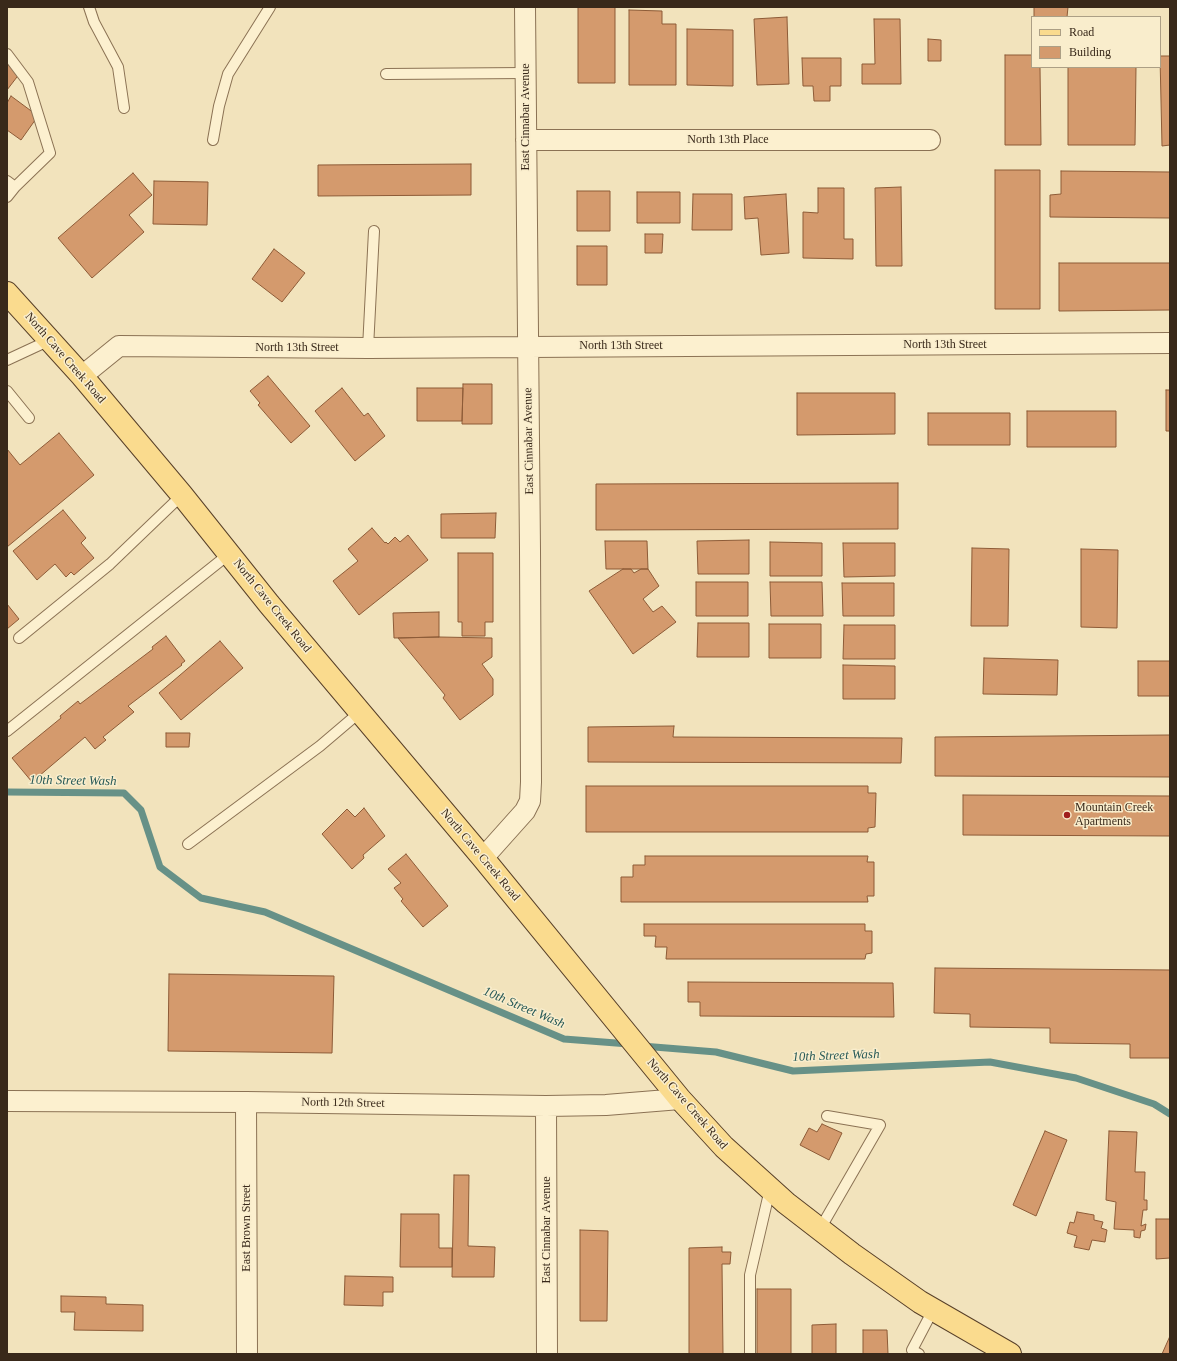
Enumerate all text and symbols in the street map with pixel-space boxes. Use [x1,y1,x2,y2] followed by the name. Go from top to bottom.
[1031,16,1161,68] legend
[1069,25,1094,39] text: Road
[1069,45,1111,59] text: Building
[519,63,533,171] street label: East Cinnabar Avenue
[687,133,769,147] street label: North 13th Place
[22,310,108,406] street label: North Cave Creek Road
[903,338,987,352] street label: North 13th Street
[579,339,663,353] street label: North 13th Street
[255,341,339,355] street label: North 13th Street
[521,387,537,495] street label: East Cinnabar Avenue
[230,557,314,655] street label: North Cave Creek Road
[29,772,117,790] water label: 10th Street Wash
[1075,801,1153,829] place label: Mountain Creek Apartments
[437,806,523,904] street label: North Cave Creek Road
[1062,810,1072,820] marker: Mountain Creek Apartments
[481,984,567,1032] water label: 10th Street Wash
[792,1047,880,1065] water label: 10th Street Wash
[644,1056,730,1152] street label: North Cave Creek Road
[301,1095,385,1111] street label: North 12th Street
[540,1176,554,1284] street label: East Cinnabar Avenue
[240,1184,254,1272] street label: East Brown Street

